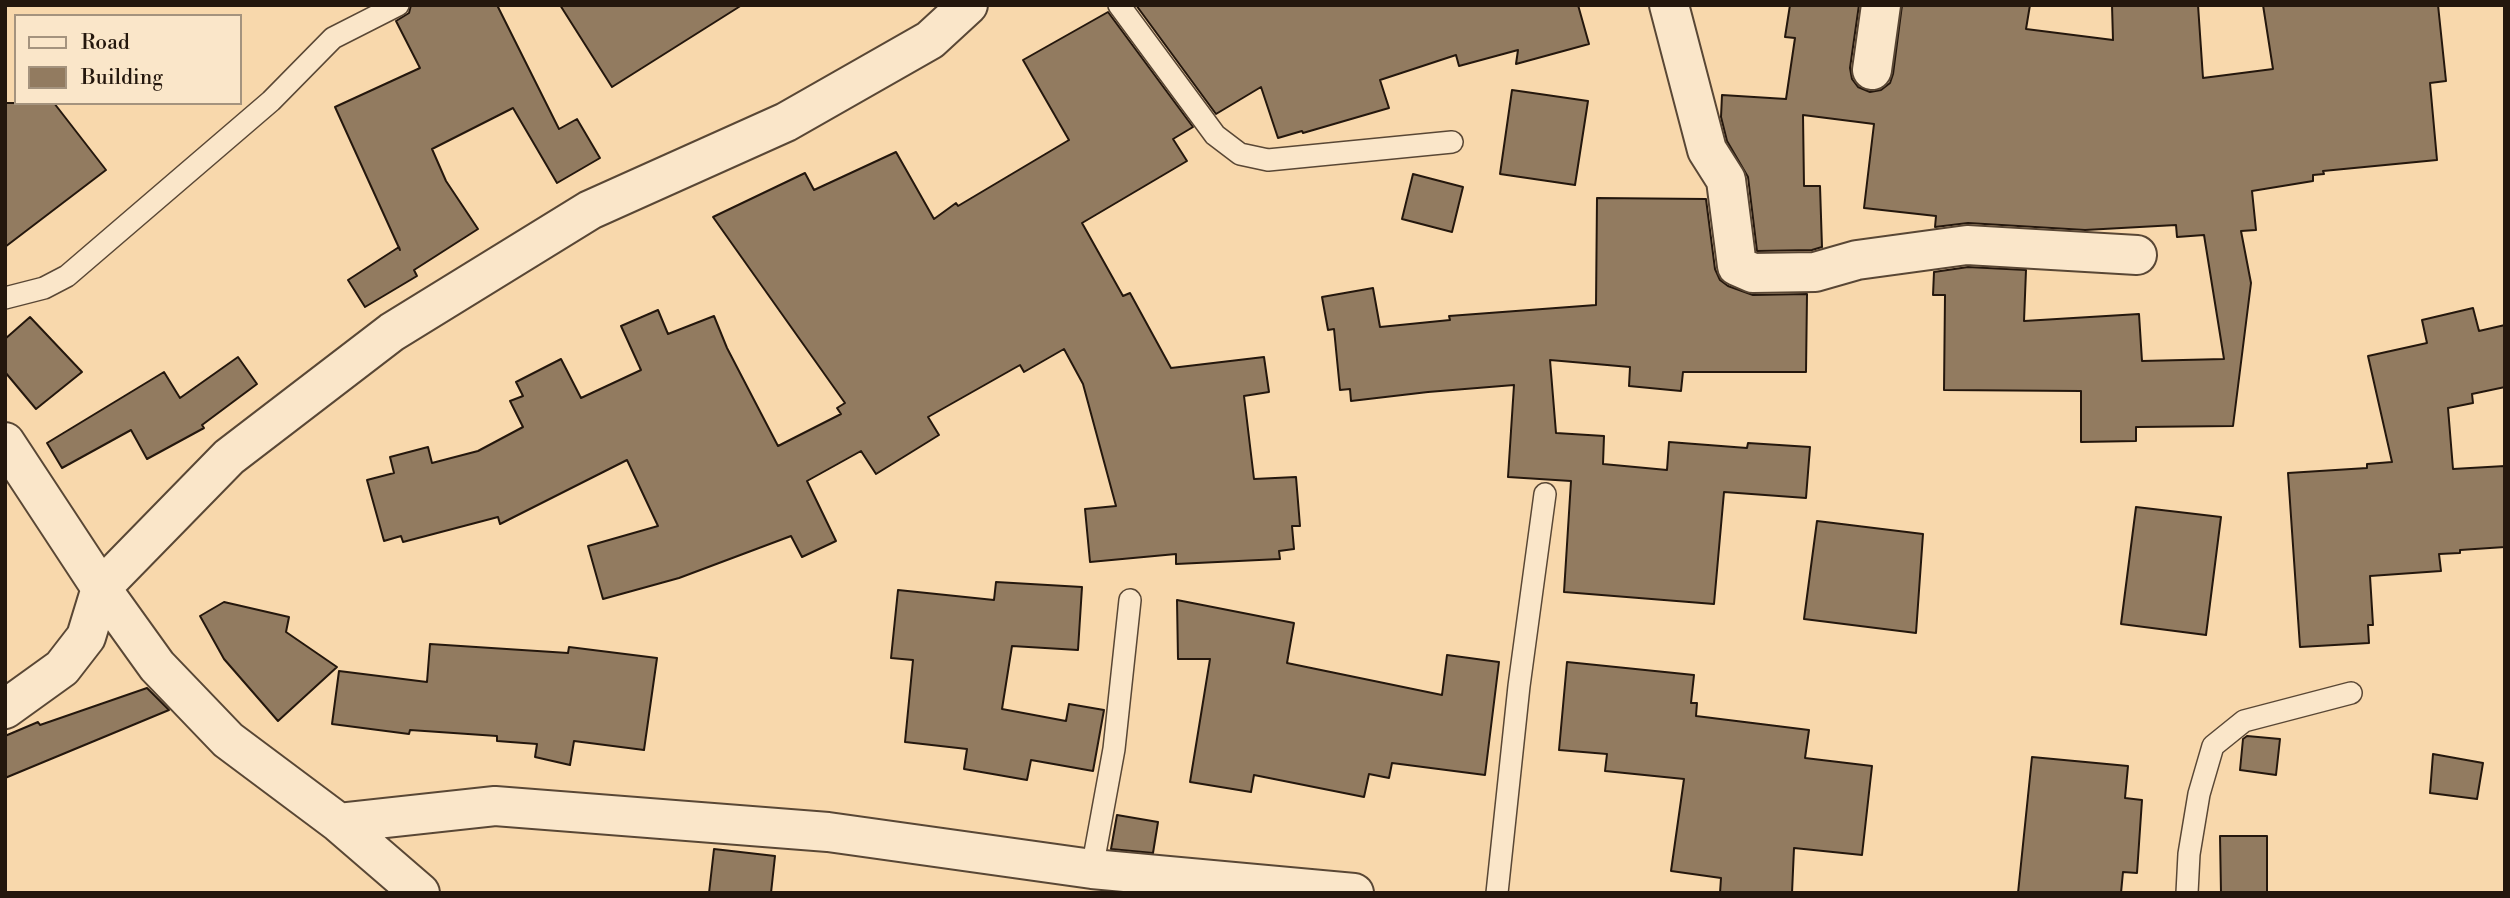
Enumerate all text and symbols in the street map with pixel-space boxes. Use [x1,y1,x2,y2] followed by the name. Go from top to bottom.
[14,14,242,105] legend
[81,30,130,56] text: Road
[81,65,163,91] text: Building

